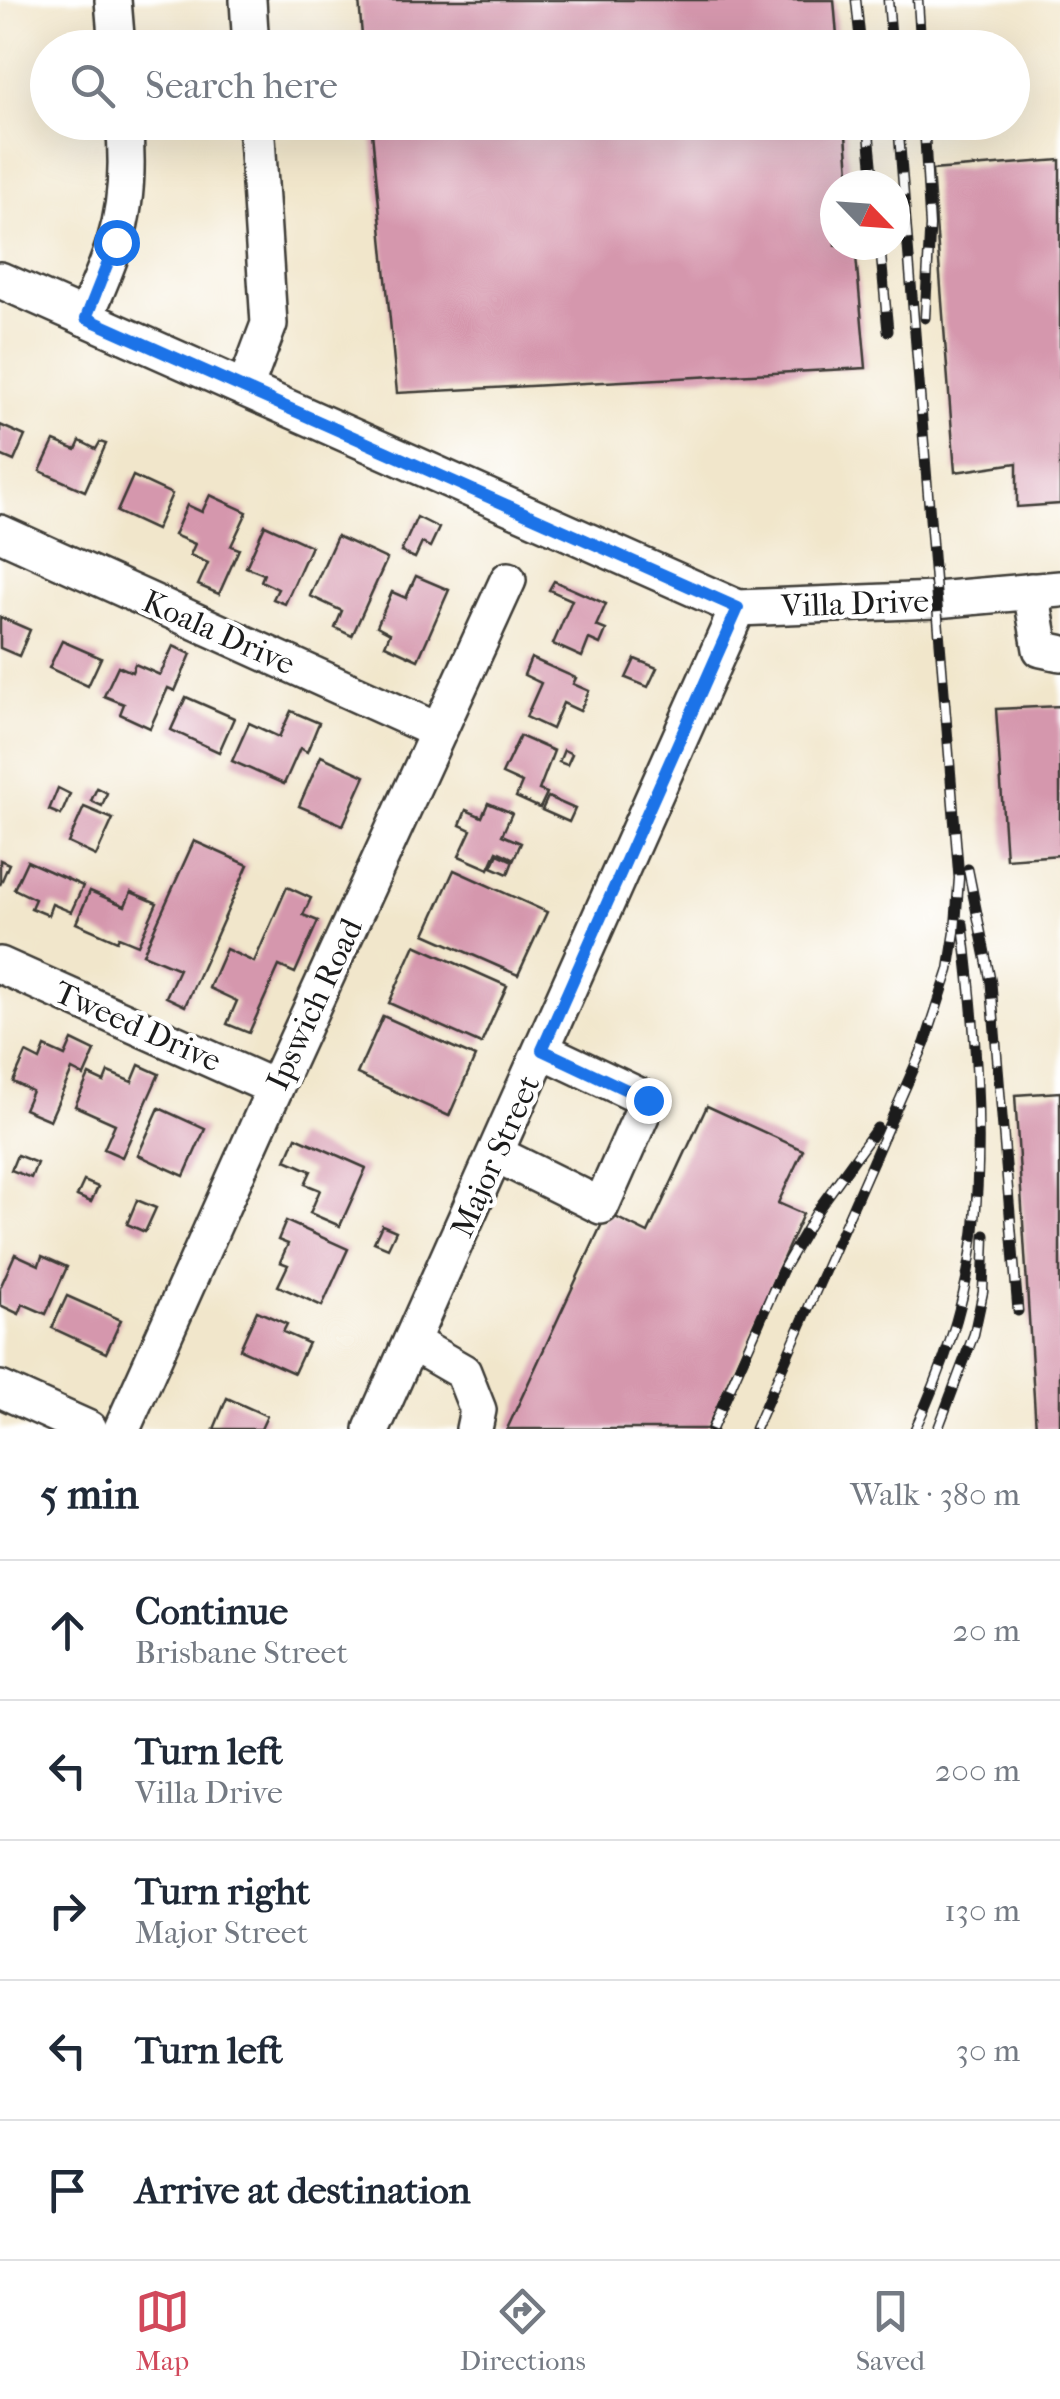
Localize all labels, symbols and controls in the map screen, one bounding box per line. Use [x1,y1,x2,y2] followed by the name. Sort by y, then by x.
[30,30,1030,140] search box
[65,58,120,113] icon: search
[145,63,338,108] text: Search here
[820,170,910,260] north arrow
[94,220,140,266] route start
[780,582,930,625] street label: Villa Drive
[137,583,301,682] street label: Koala Drive
[259,912,370,1096] street label: Ipswich Road
[49,973,227,1080] street label: Tweed Drive
[443,1069,548,1243] street label: Major Street
[626,1078,672,1124] route end
[40,1470,139,1519] text: 5 min
[850,1476,1020,1513] text: Walk · 380 m
[135,1589,288,1634] text: Continue
[40,1603,95,1658] icon: ahead
[952,1612,1020,1649] text: 20 m
[135,1634,348,1671] text: Brisbane Street
[135,1729,283,1774] text: Turn left
[40,1743,95,1798] icon: left
[935,1752,1020,1789] text: 200 m
[135,1774,283,1811] text: Villa Drive
[135,1869,310,1914] text: Turn right
[40,1883,95,1938] icon: right
[944,1892,1020,1929] text: 130 m
[135,1914,308,1951] text: Major Street
[40,2023,95,2078] icon: left
[135,2028,283,2073] text: Turn left
[956,2032,1020,2069] text: 30 m
[40,2163,95,2218] icon: arrive
[135,2168,471,2213] text: Arrive at destination
[135,2284,190,2377] tab: Map
[460,2284,586,2377] tab: Directions
[856,2284,925,2377] tab: Saved

